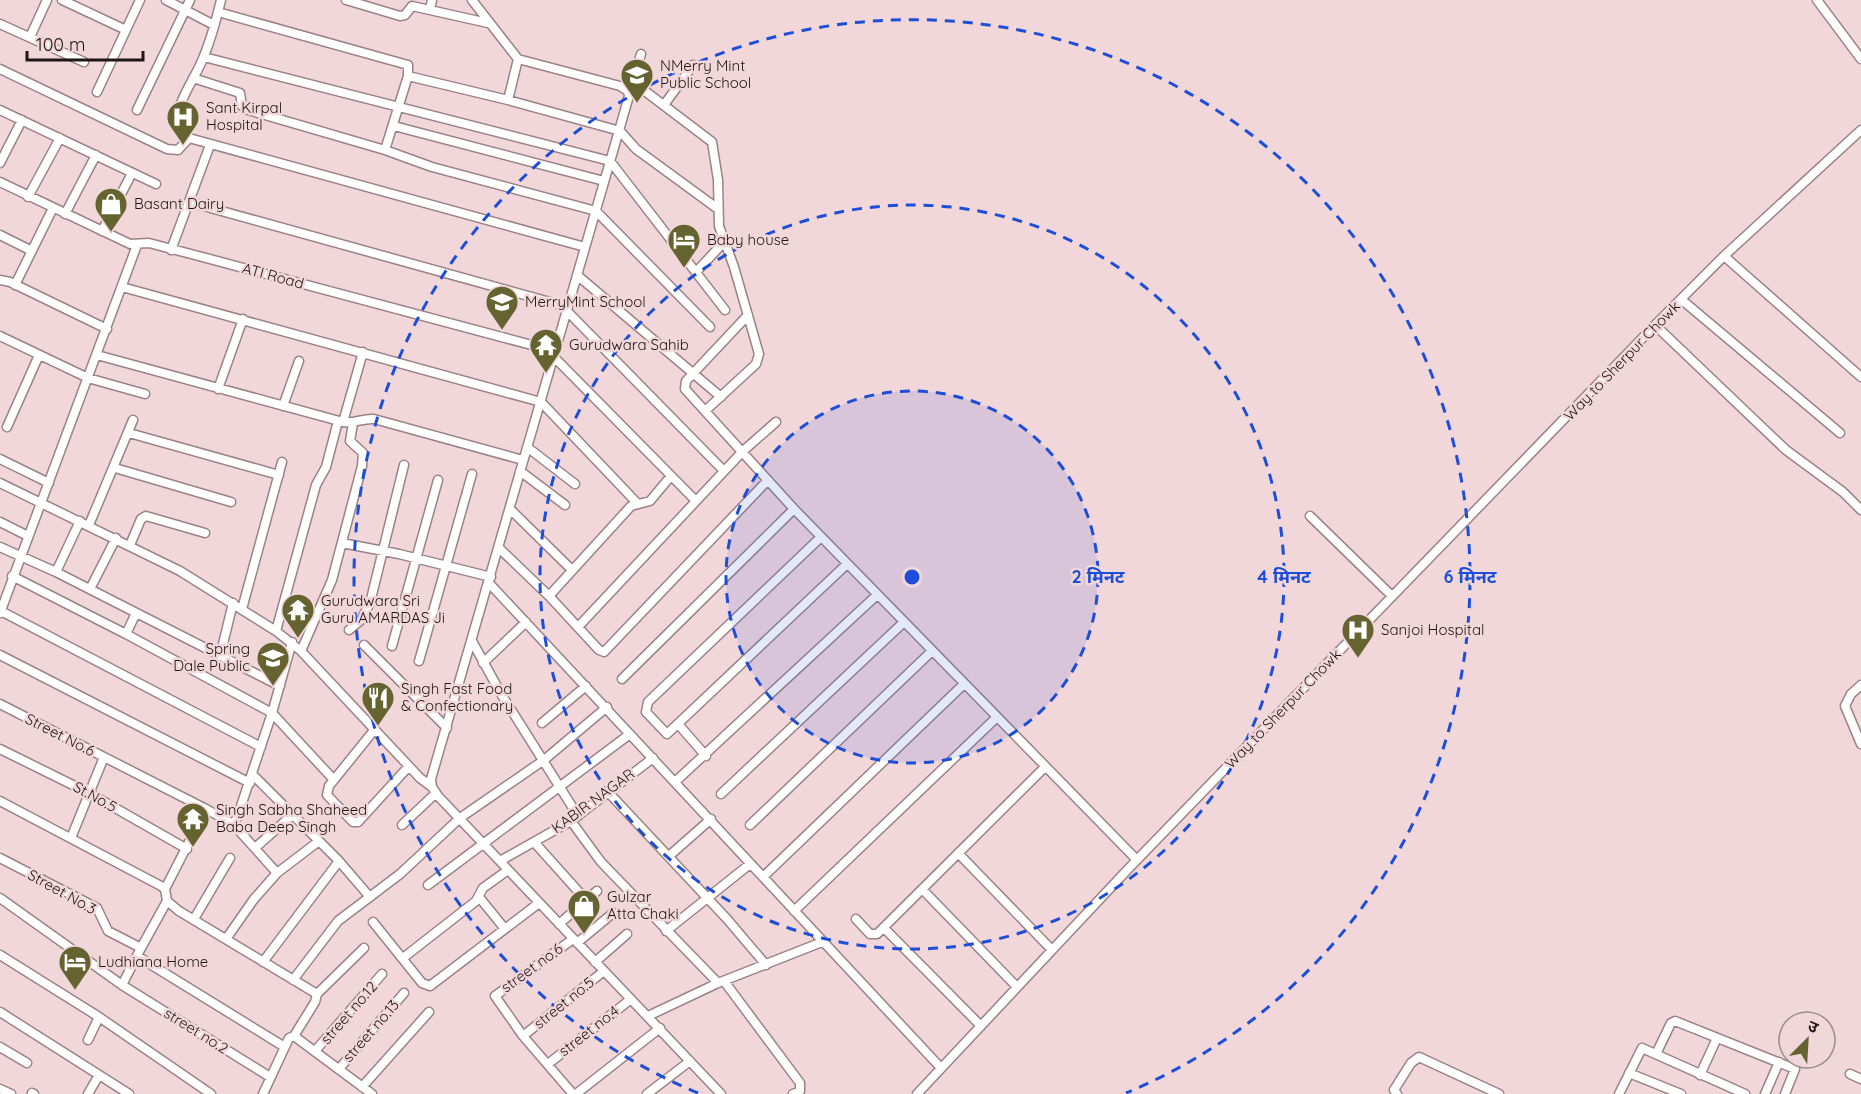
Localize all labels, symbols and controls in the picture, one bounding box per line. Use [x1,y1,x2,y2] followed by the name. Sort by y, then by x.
[27,24,142,62] scale bar
[36,33,85,56] text: 100 m
[660,56,751,92] place label: NMerry Mint Public School
[619,57,655,104] school or university icon: NMerry Mint Public School
[206,98,282,134] place label: Sant Kirpal Hospital
[165,99,201,146] hospital icon: Sant Kirpal Hospital
[93,186,129,233] shop icon: Basant Dairy
[134,194,224,213] place label: Basant Dairy
[666,222,702,269] hotel icon: Baby house
[707,230,789,249] place label: Baby house
[240,258,306,293] street label: ATI Road
[484,284,520,331] school or university icon: MerryMint School
[525,292,646,311] place label: MerryMint School
[1559,297,1684,425] street label: Way to Sherpur Chowk
[528,327,564,374] temple icon: Gurudwara Sahib
[569,335,689,354] place label: Gurudwara Sahib
[1071,565,1125,588] text: 2 मिनट
[1257,565,1311,588] text: 4 मिनट
[1444,565,1497,588] text: 6 मिनट
[902,567,922,587] centre of rings
[321,591,445,627] place label: Gurudwara Sri Guru AMARDAS Ji
[280,592,316,639] temple icon: Gurudwara Sri Guru AMARDAS Ji
[1340,612,1376,659] hospital icon: Sanjoi Hospital
[1381,620,1484,639] place label: Sanjoi Hospital
[173,639,250,675] place label: Spring Dale Public
[255,640,291,687] school or university icon: Spring Dale Public
[1220,645,1345,773] street label: Way to Sherpur Chowk
[401,679,513,715] place label: Singh Fast Food & Confectionary
[360,680,396,727] restaurant icon: Singh Fast Food & Confectionary
[22,709,98,760] street label: Street No.6
[547,764,638,837] street label: KABIR NAGAR
[70,777,120,816] street label: St.No.5
[216,800,367,836] place label: Singh Sabha Shaheed Baba Deep Singh
[175,801,211,848] temple icon: Singh Sabha Shaheed Baba Deep Singh
[25,865,100,918] street label: Street No.3
[607,887,679,923] place label: Gulzar Atta Chaki
[566,888,602,935] shop icon: Gulzar Atta Chaki
[497,939,567,997] street label: street no.6
[57,944,93,991] hotel icon: Ludhiana Home
[98,952,208,971] place label: Ludhiana Home
[530,972,598,1033] street label: street no.5
[316,977,381,1048] street label: street no.12
[338,995,403,1066] street label: street no.13
[555,1001,623,1060] street label: street no.4
[161,1003,232,1058] street label: street no.2
[1777,1010,1837,1070] north arrow
[1805,1015,1822,1038] text: उ

